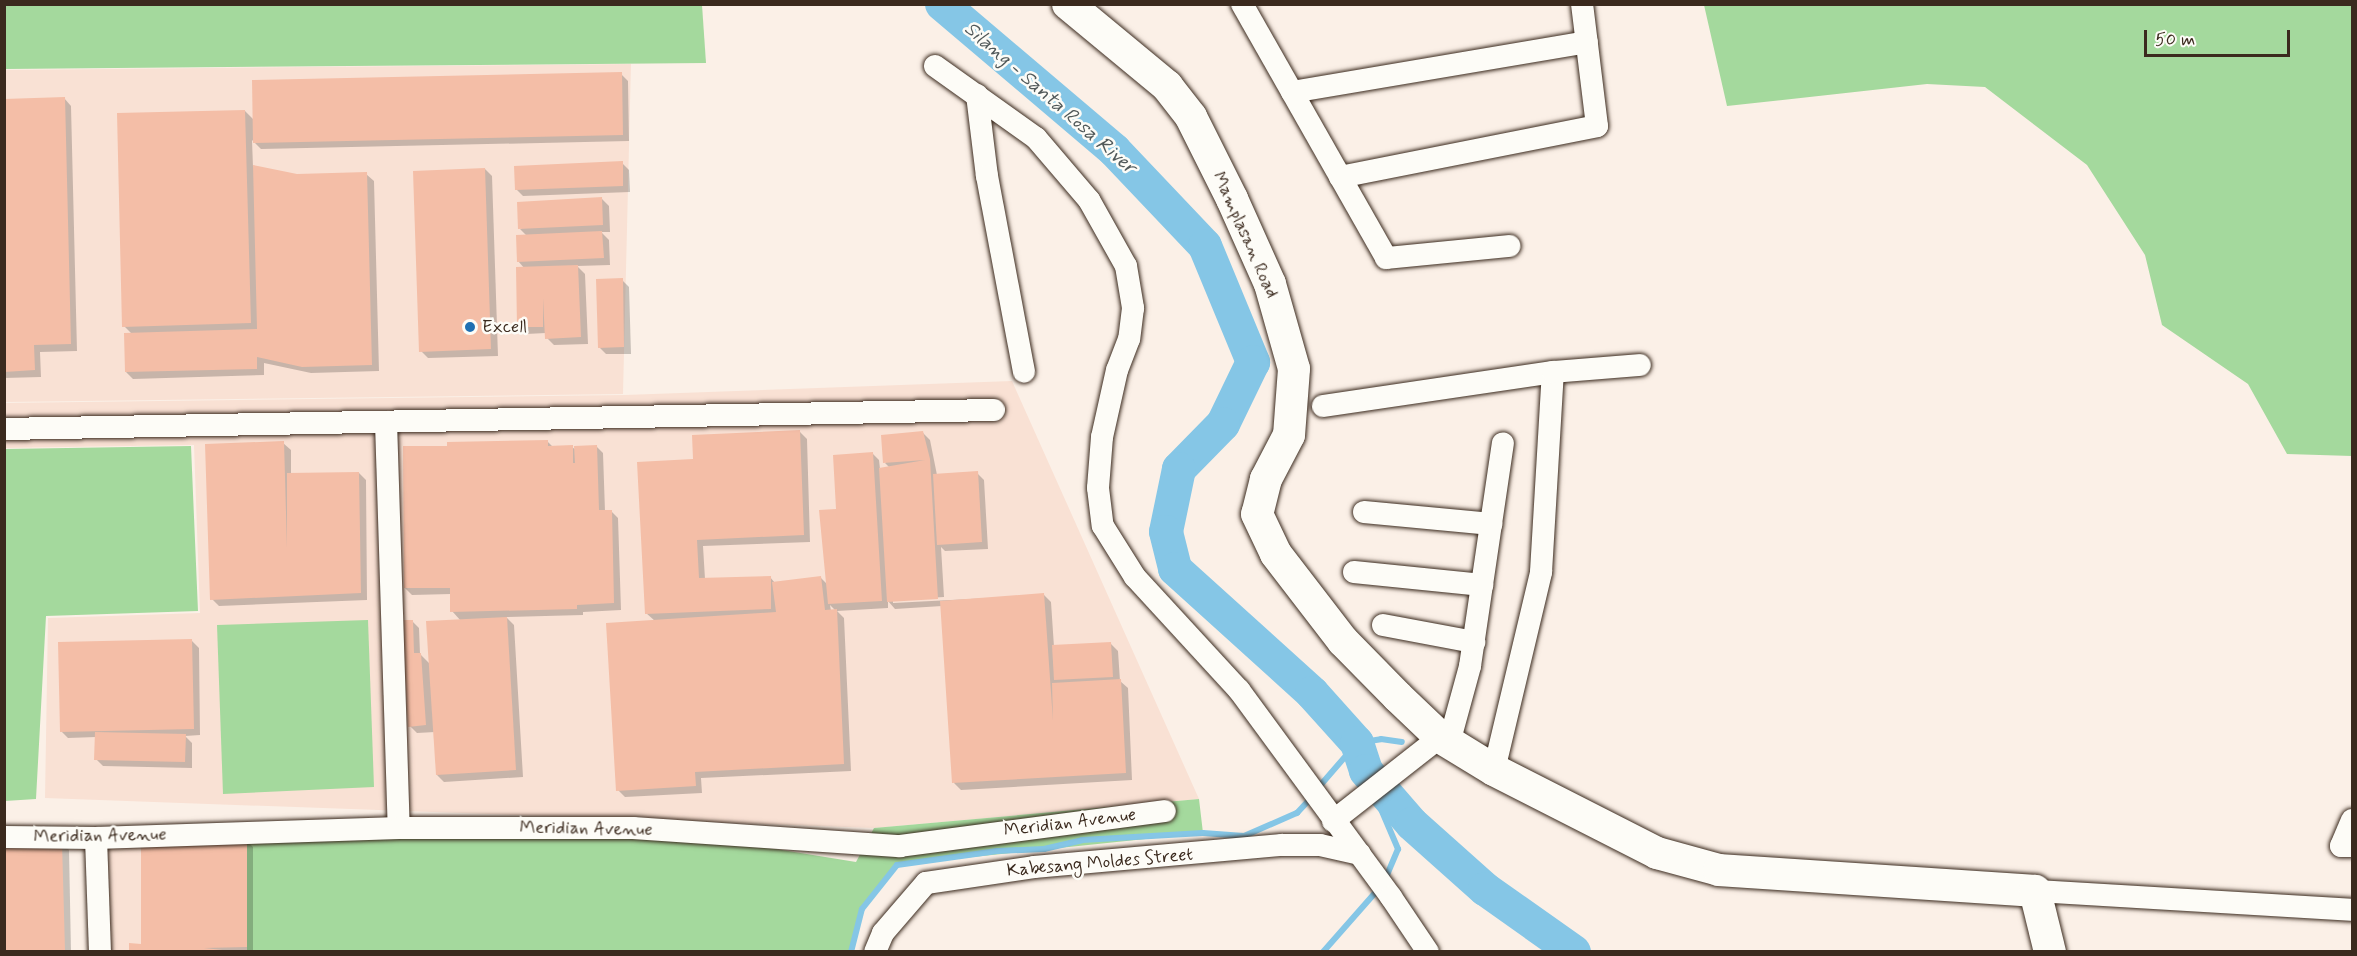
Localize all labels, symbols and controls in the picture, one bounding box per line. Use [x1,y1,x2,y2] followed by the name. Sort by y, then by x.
[959,17,1141,179] water label: Silang - Santa Rosa River
[2147,18,2292,56] scale bar
[2155,28,2195,52] text: 50 m
[1207,168,1283,302] street label: Mamplasan Road
[482,316,527,338] place label: Excell
[463,320,477,334] marker: Excell
[1004,804,1136,842] street label: Meridian Avenue
[521,817,651,841] street label: Meridian Avenue
[35,824,165,848] street label: Meridian Avenue
[1004,844,1196,882] street label: Kabesang Moldes Street

